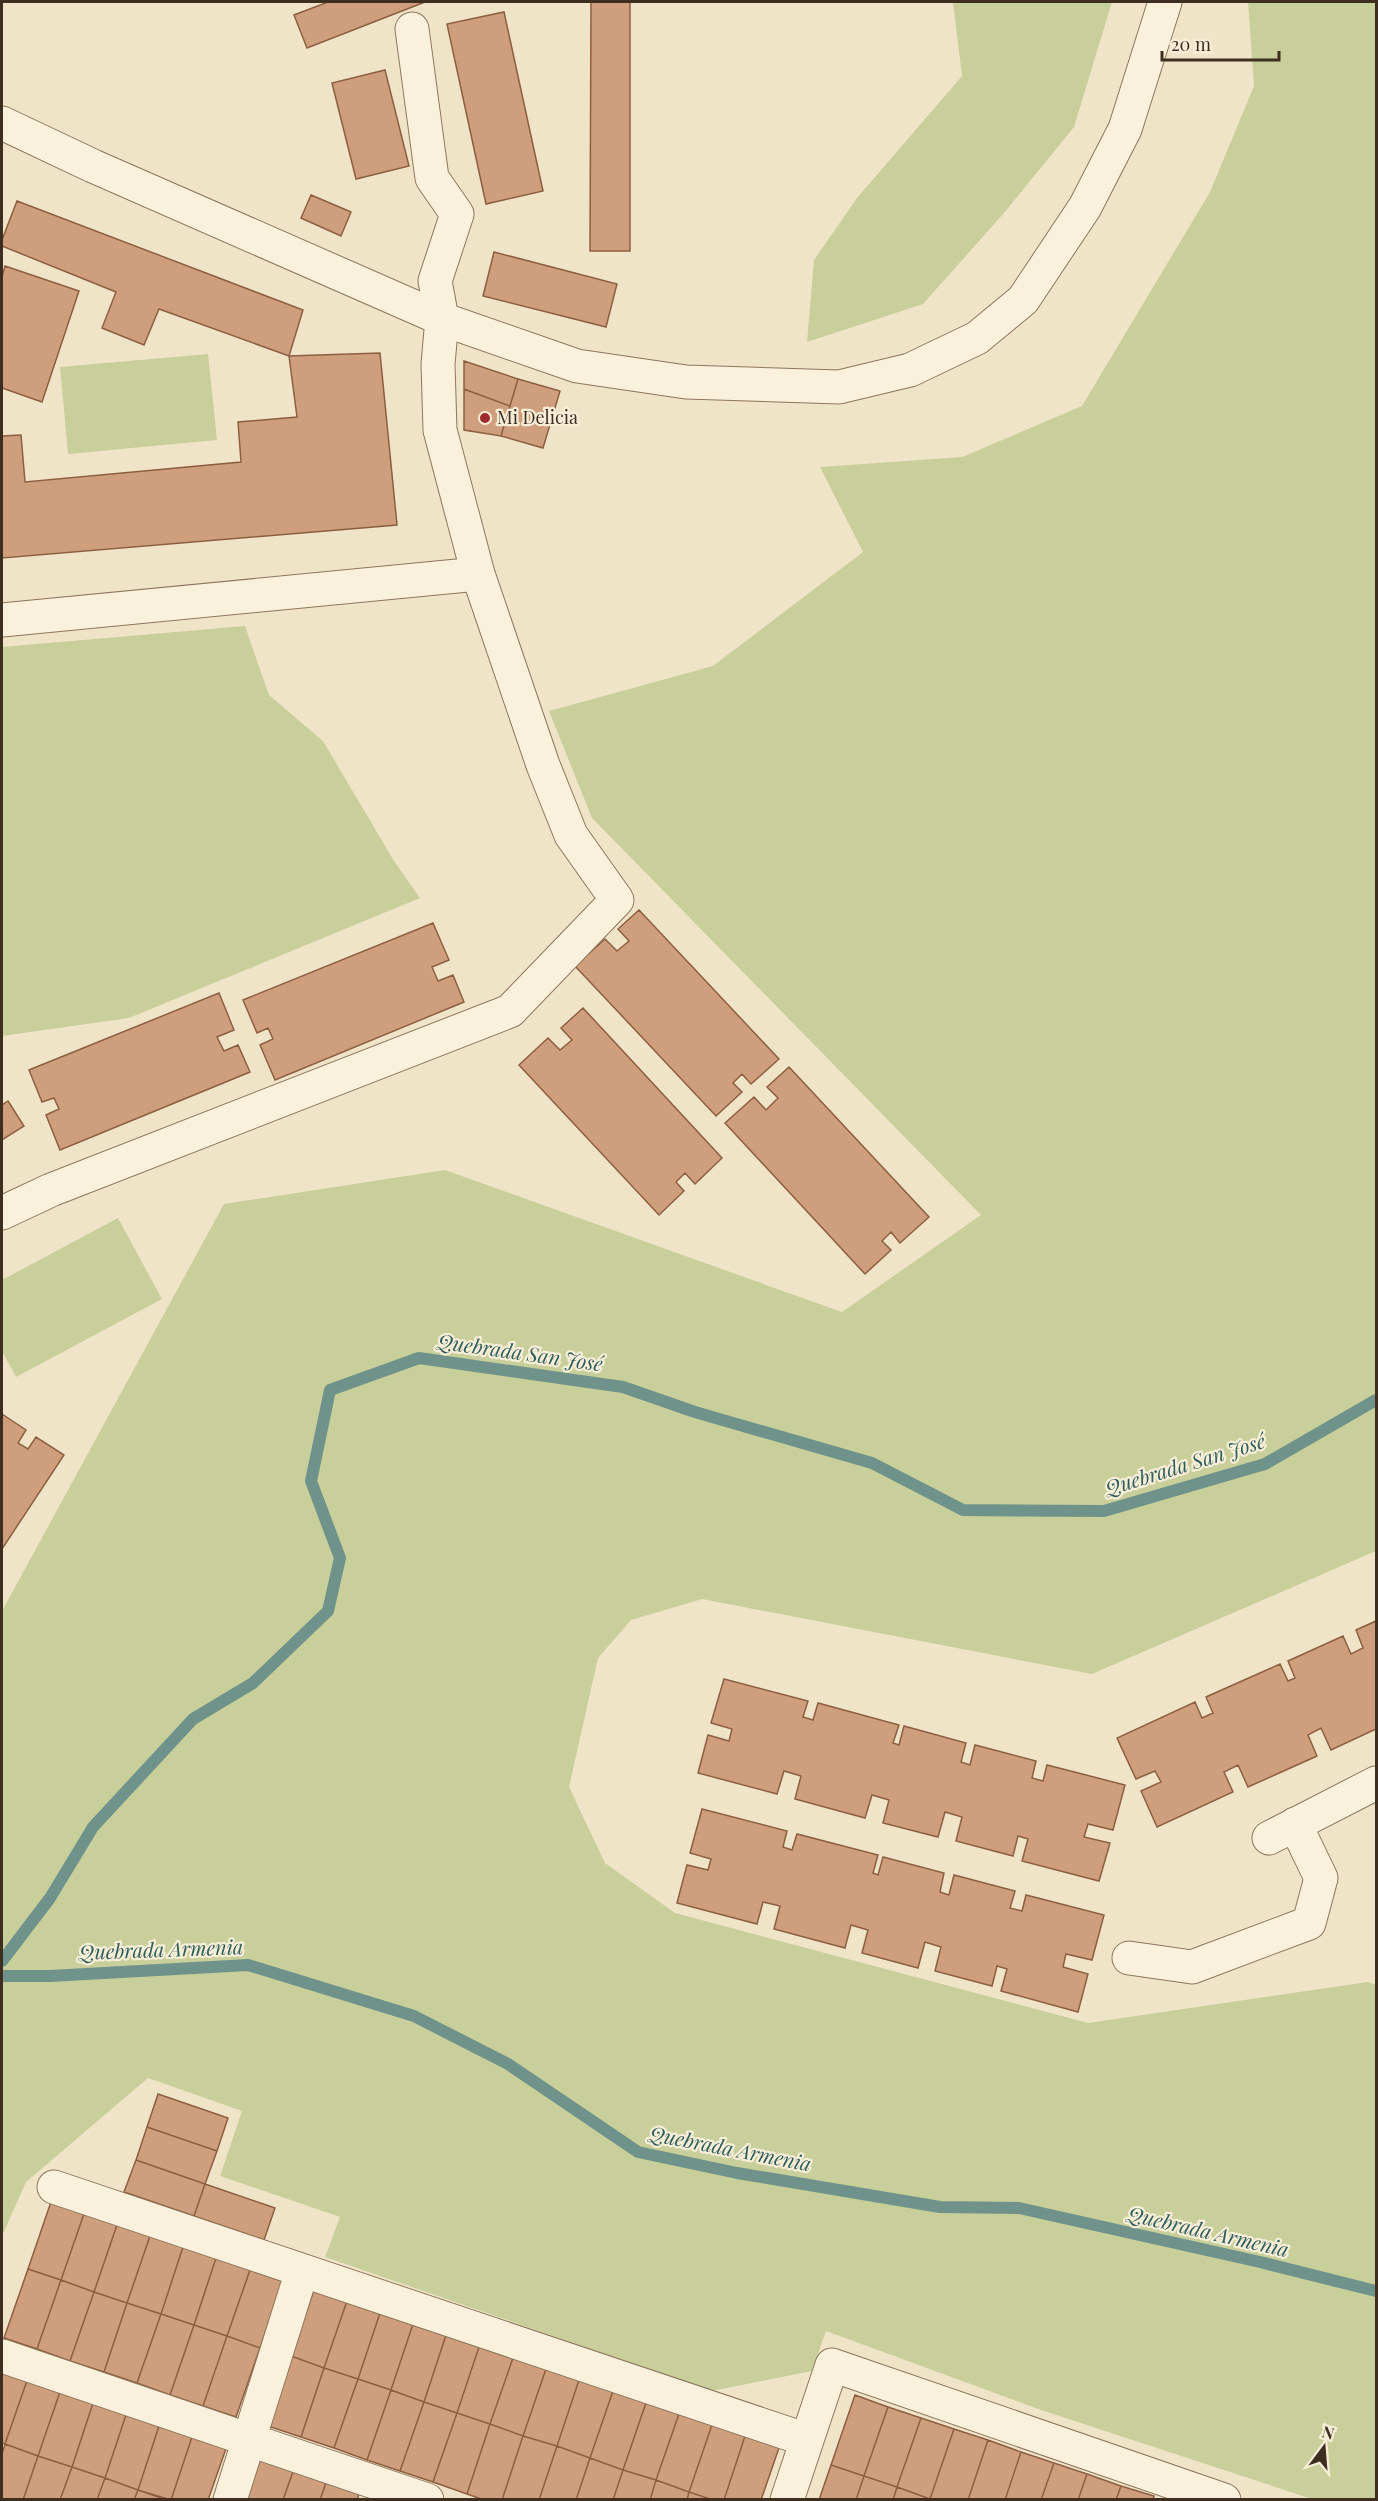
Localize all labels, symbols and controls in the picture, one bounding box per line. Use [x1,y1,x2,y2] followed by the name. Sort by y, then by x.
[1162,24,1279,62] scale bar
[1171,32,1211,56] text: 20 m
[497,405,578,429] place label: Mi Delicia
[478,411,492,425] marker: Mi Delicia
[435,1326,606,1377] water label: Quebrada San José
[1100,1426,1269,1501] water label: Quebrada San José
[77,1932,244,1965] water label: Quebrada Armenia
[646,2118,814,2176] water label: Quebrada Armenia
[1124,2199,1292,2262] water label: Quebrada Armenia
[1294,2417,1354,2477] north arrow
[1320,2420,1337,2444] text: N

